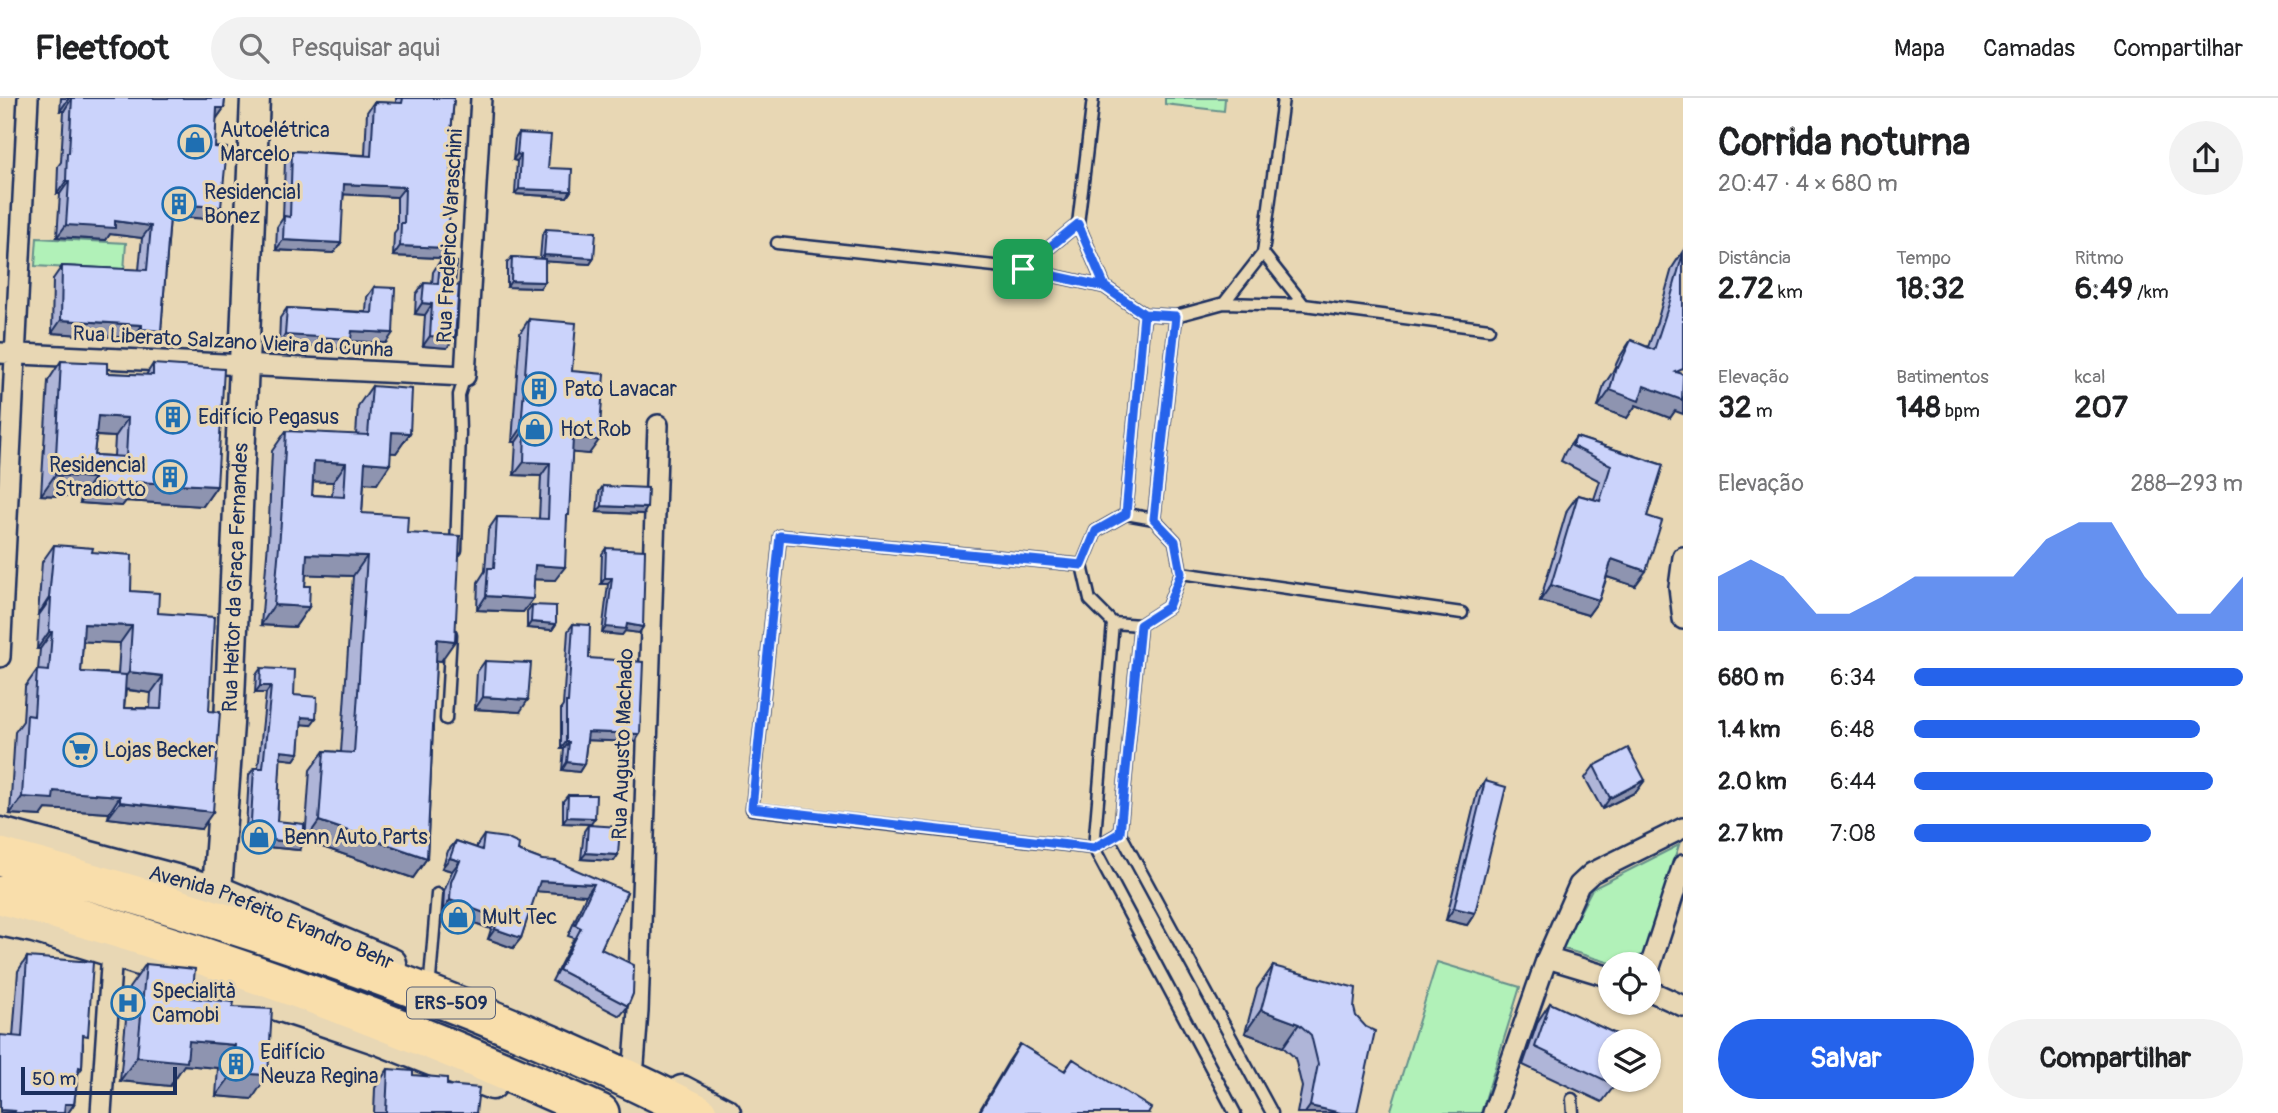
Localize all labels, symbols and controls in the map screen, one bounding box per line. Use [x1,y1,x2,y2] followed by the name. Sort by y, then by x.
[211,17,701,80] search box
[35,28,169,69] text: Fleetfoot
[235,29,273,67] icon: search
[291,32,440,64] text: Pesquisar aqui
[1894,34,1945,63] text: Mapa
[1983,34,2075,63] text: Camadas
[2113,34,2243,63] text: Compartilhar
[220,117,330,168] place label: Autoelétrica Marcelo
[1718,119,1970,167] text: Corrida noturna
[2169,121,2243,195] button: share
[176,123,214,161] shop icon: Autoelétrica Marcelo
[431,128,469,344] street label: Rua Frederico Varaschini
[1718,169,1898,198] text: 20:47 · 4 × 680 m
[204,179,301,230] place label: Residencial Bonez
[160,185,198,223] building icon: Residencial Bonez
[993,239,1053,299] pin
[1718,246,1791,270] text: Distância
[1896,246,1951,270] text: Tempo
[2075,246,2124,270] text: Ritmo
[1004,250,1042,288] icon: arrive
[1718,270,1774,307] text: 2.72
[1896,270,1965,307] text: 18:32
[2075,270,2133,307] text: 6:49
[1774,280,1803,304] text: km
[2133,280,2169,304] text: /km
[72,320,394,364] street label: Rua Liberato Salzano Vieira da Cunha
[1718,365,1789,389] text: Elevação
[1896,365,1989,389] text: Batimentos
[2075,365,2106,389] text: kcal
[520,370,558,408] building icon: Pato Lavacar
[564,376,677,403] place label: Pato Lavacar
[1718,389,1752,426] text: 32
[1896,389,1941,426] text: 148
[2075,389,2128,426] text: 207
[154,398,192,436] building icon: Edifício Pegasus
[1752,399,1773,423] text: m
[1941,399,1980,423] text: bpm
[198,404,339,431] place label: Edifício Pegasus
[516,410,554,448] shop icon: Hot Rob
[560,416,631,443] place label: Hot Rob
[216,442,254,713] street label: Rua Heitor da Graça Fernandes
[49,452,146,503] place label: Residencial Stradiotto
[151,458,189,496] building icon: Residencial Stradiotto
[1718,469,1804,498] text: Elevação
[2130,469,2243,498] text: 288–293 m
[606,648,640,840] street label: Rua Augusto Machado
[1718,663,1784,692] text: 680 m
[1830,663,1876,692] text: 6:34
[1718,715,1780,744] text: 1.4 km
[1830,715,1874,744] text: 6:48
[61,731,99,769] supermarket icon: Lojas Becker
[104,737,216,764] place label: Lojas Becker
[1718,767,1787,796] text: 2.0 km
[1830,767,1876,796] text: 6:44
[240,818,278,856] shop icon: Benn Auto Parts
[1718,819,1783,848] text: 2.7 km
[1830,819,1876,848] text: 7:08
[284,824,428,851] place label: Benn Auto Parts
[146,859,399,976] street label: Avenida Prefeito Evandro Behr
[439,898,477,936] shop icon: Mult Tec
[482,904,557,931] place label: Mult Tec
[1598,952,1661,1092] map controls
[1598,952,1661,1015] button: locate
[152,978,235,1029] place label: Specialità Camobi
[109,984,147,1022] hospital icon: Specialità Camobi
[407,988,495,1018] road number: ERS-509
[1718,1019,1974,1099] button: Salvar
[1988,1019,2243,1099] button: Compartilhar
[1598,1029,1661,1092] button: layers
[260,1039,379,1090] place label: Edifício Neuza Regina
[217,1045,255,1083] building icon: Edifício Neuza Regina
[21,1064,177,1096] scale bar
[32,1067,76,1091] text: 50 m

